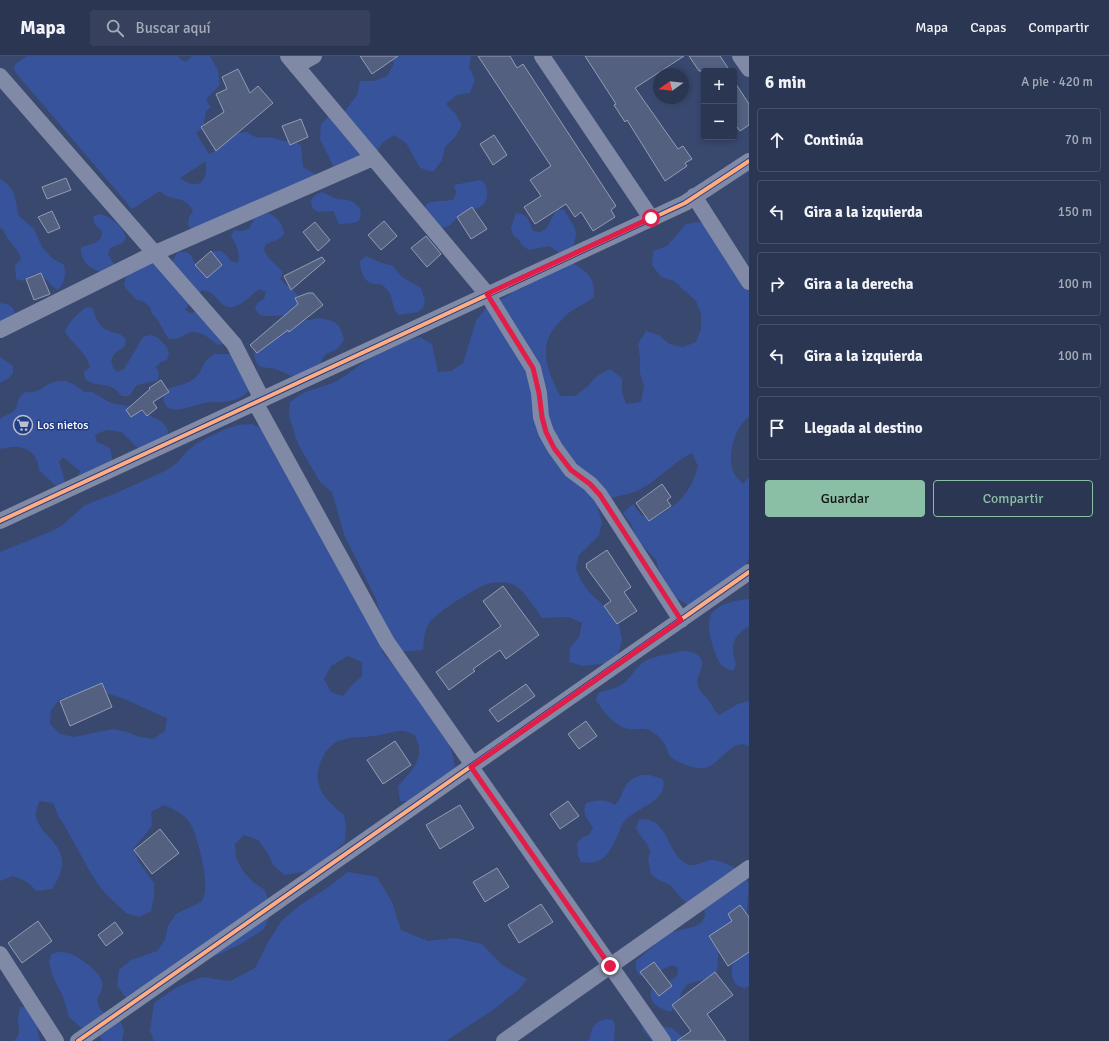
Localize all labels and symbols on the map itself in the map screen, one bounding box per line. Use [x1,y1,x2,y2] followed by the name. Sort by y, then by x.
[653,68,689,104] north arrow
[642,209,660,227] route start
[12,414,34,436] supermarket icon: Los nietos
[37,418,88,433] place label: Los nietos
[601,957,619,975] route end

